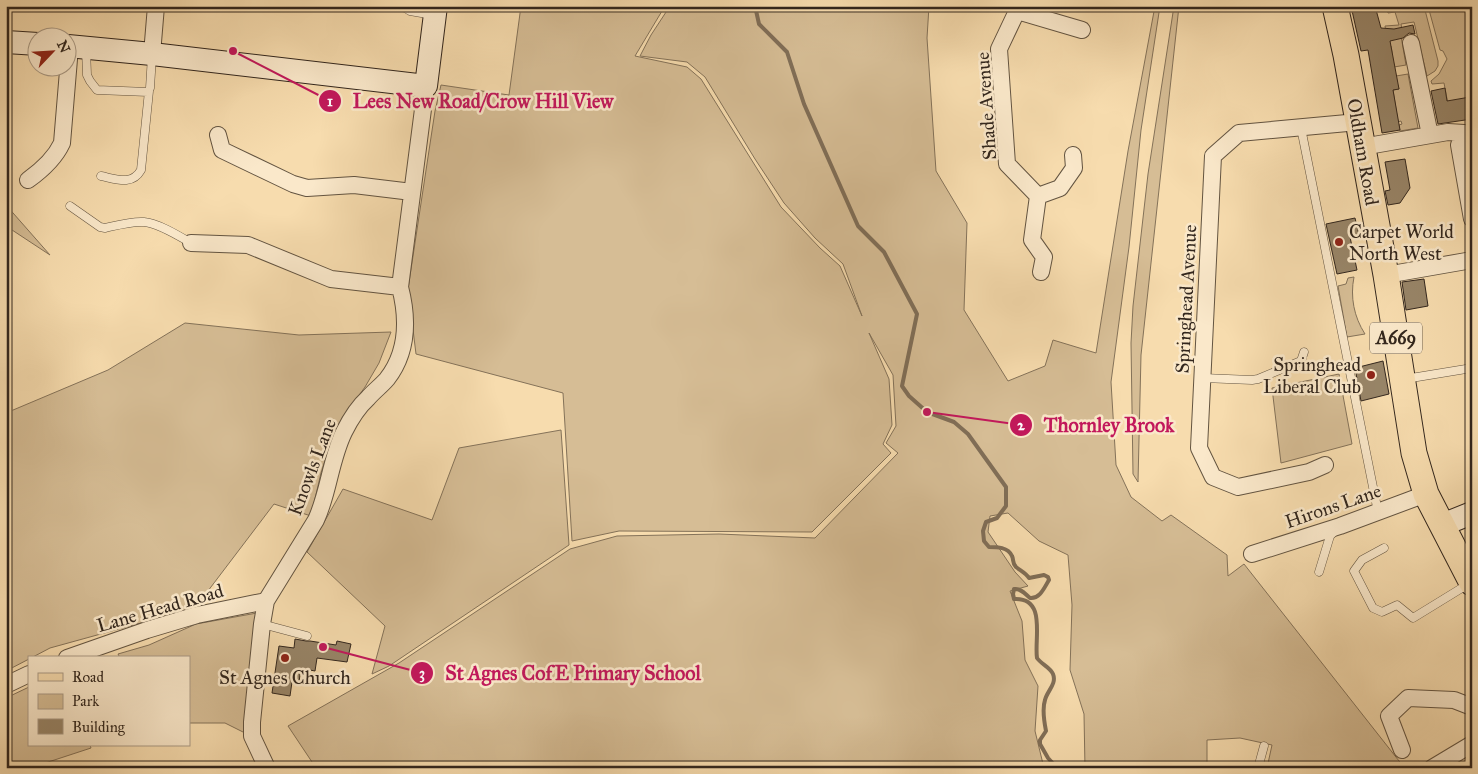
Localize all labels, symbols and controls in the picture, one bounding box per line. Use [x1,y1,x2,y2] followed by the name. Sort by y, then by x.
[28,28,78,78] north arrow
[53,38,74,56] text: N
[971,51,1001,161] street label: Shade Avenue
[318,83,623,118] callout: Lees New Road/Crow Hill View
[353,89,614,113] text: Lees New Road/Crow Hill View
[327,92,333,110] text: 1
[1342,97,1384,208] street label: Oldham Road
[1349,220,1454,265] place label: Carpet World North West
[1171,224,1202,374] street label: Springhead Avenue
[1333,236,1345,248] marker: Carpet World North West
[1370,322,1422,353] road number: A669
[1263,353,1361,398] place label: Springhead Liberal Club
[1365,369,1377,381] marker: Springhead Liberal Club
[1009,408,1184,443] callout: Thornley Brook
[1043,413,1175,438] text: Thornley Brook
[283,415,341,519] street label: Knowls Lane
[1017,416,1025,434] text: 2
[1282,479,1384,533] street label: Hirons Lane
[94,579,226,637] street label: Lane Head Road
[279,652,291,664] marker: St Agnes Church
[410,655,711,690] callout: St Agnes CofE Primary School
[28,656,190,746] legend
[445,661,701,686] text: St Agnes CofE Primary School
[419,664,425,683] text: 3
[219,666,351,690] place label: St Agnes Church
[72,668,104,686] text: Road
[72,692,99,710] text: Park
[72,718,126,736] text: Building

